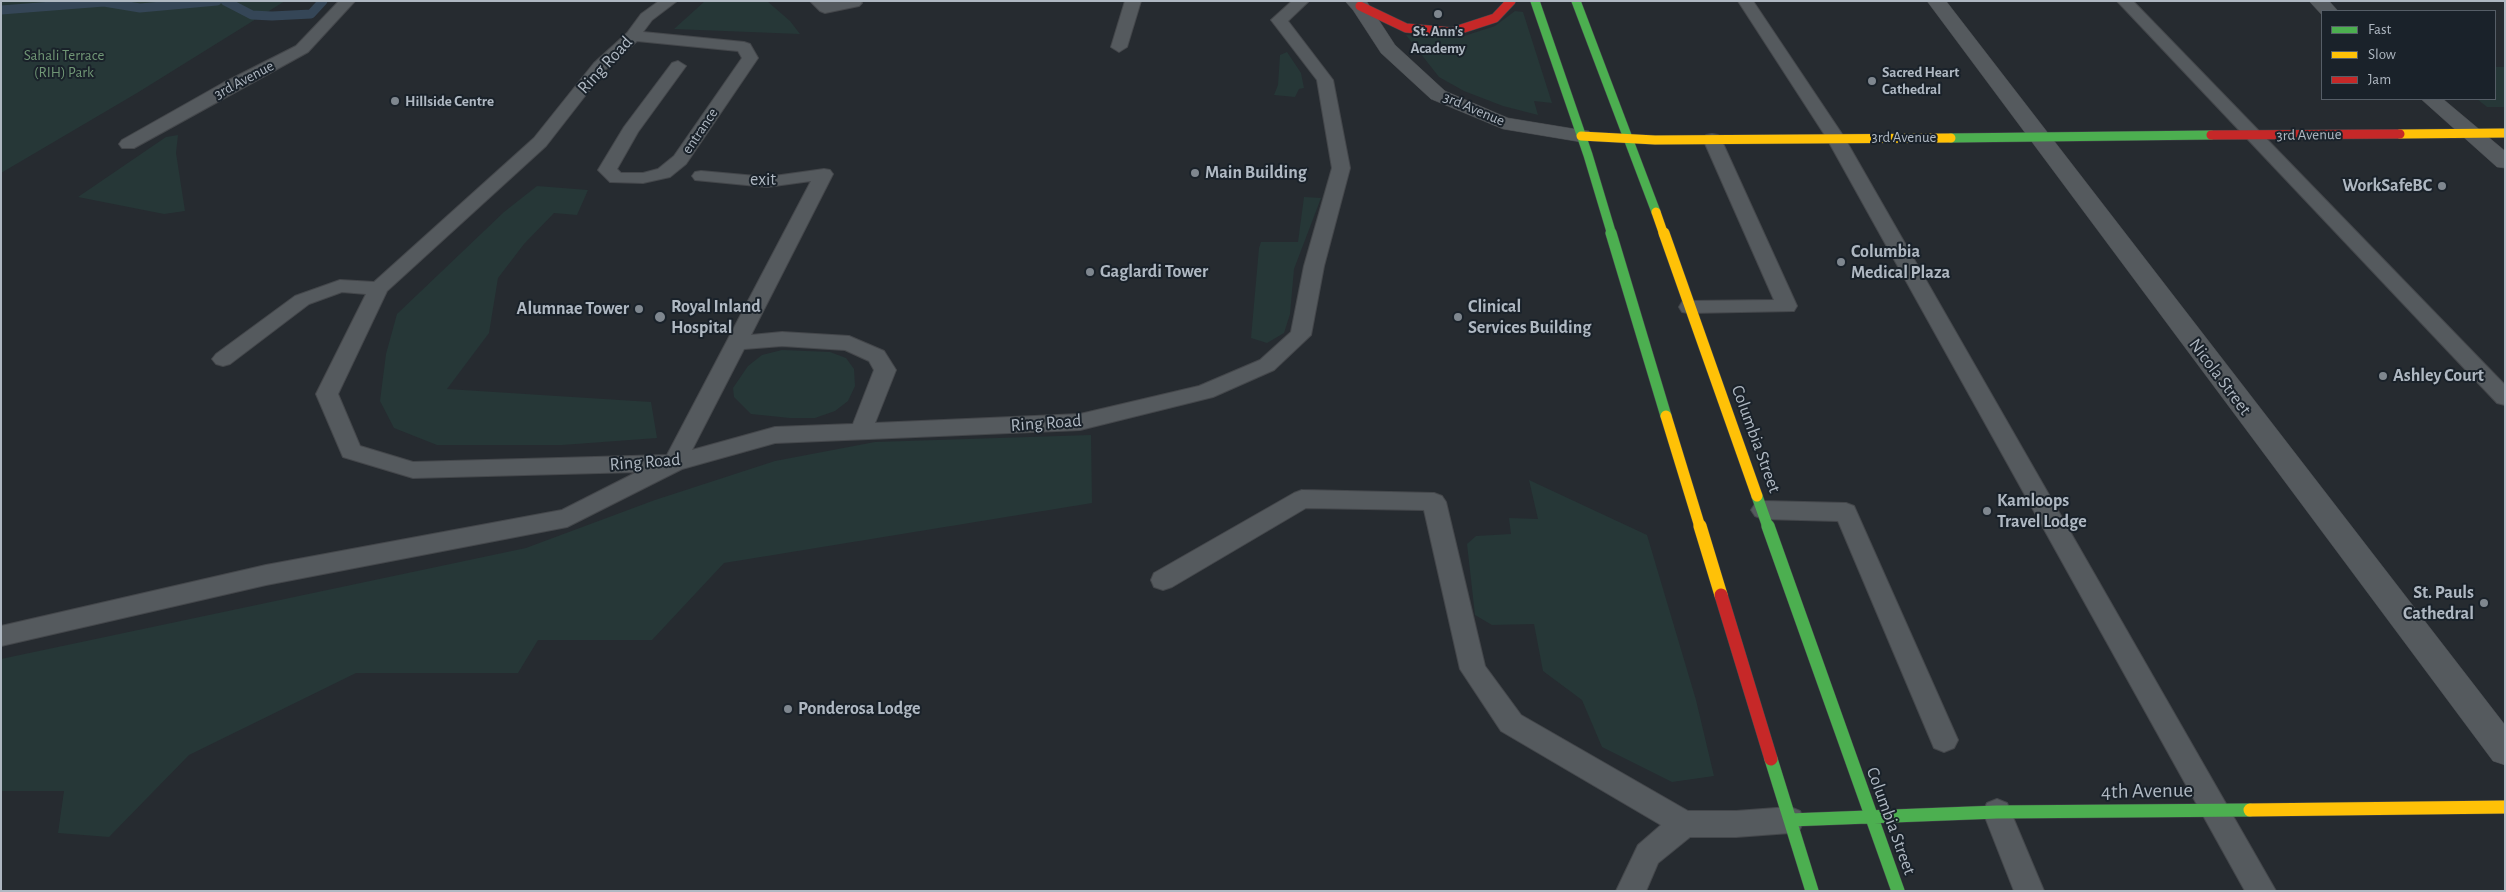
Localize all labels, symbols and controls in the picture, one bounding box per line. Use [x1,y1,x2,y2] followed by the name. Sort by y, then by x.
[1432,8,1444,20] marker: St. Ann's Academy
[2321,10,2496,100] legend
[1410,22,1466,57] place label: St. Ann's Academy
[2368,22,2391,37] text: Fast
[573,32,637,98] street label: Ring Road
[24,46,104,81] park label: Sahali Terrace (RIH) Park
[2368,47,2396,62] text: Slow
[211,57,277,103] street label: 3rd Avenue
[1882,63,1959,98] place label: Sacred Heart Cathedral
[2368,72,2391,87] text: Jam
[1866,75,1878,87] marker: Sacred Heart Cathedral
[1441,88,1507,130] street label: 3rd Avenue
[405,92,494,110] place label: Hillside Centre
[389,95,401,107] marker: Hillside Centre
[678,105,722,157] street label: entrance
[2276,125,2342,145] street label: 3rd Avenue
[1872,128,1936,146] street label: 3rd Avenue
[1205,162,1307,184] place label: Main Building
[1189,167,1201,179] marker: Main Building
[750,169,776,191] street label: exit
[2342,175,2432,197] place label: WorkSafeBC
[2436,180,2448,192] marker: WorkSafeBC
[1851,241,1950,284] place label: Columbia Medical Plaza
[1835,256,1847,268] marker: Columbia Medical Plaza
[1100,261,1208,283] place label: Gaglardi Tower
[1084,266,1096,278] marker: Gaglardi Tower
[671,296,761,338] place label: Royal Inland Hospital
[1468,296,1591,338] place label: Clinical Services Building
[517,298,629,320] place label: Alumnae Tower
[633,303,645,315] marker: Alumnae Tower
[653,310,667,324] marker: Royal Inland Hospital
[1452,311,1464,323] marker: Clinical Services Building
[2184,334,2256,420] street label: Nicola Street
[2393,365,2484,387] place label: Ashley Court
[2377,370,2389,382] marker: Ashley Court
[1727,382,1785,496] street label: Columbia Street
[1010,410,1082,436] street label: Ring Road
[609,449,681,475] street label: Ring Road
[1997,490,2087,532] place label: Kamloops Travel Lodge
[1981,505,1993,517] marker: Kamloops Travel Lodge
[2403,582,2474,624] place label: St. Pauls Cathedral
[2478,597,2490,609] marker: St. Pauls Cathedral
[798,698,921,720] place label: Ponderosa Lodge
[782,703,794,715] marker: Ponderosa Lodge
[1862,764,1920,878] street label: Columbia Street
[2101,778,2193,804] street label: 4th Avenue

